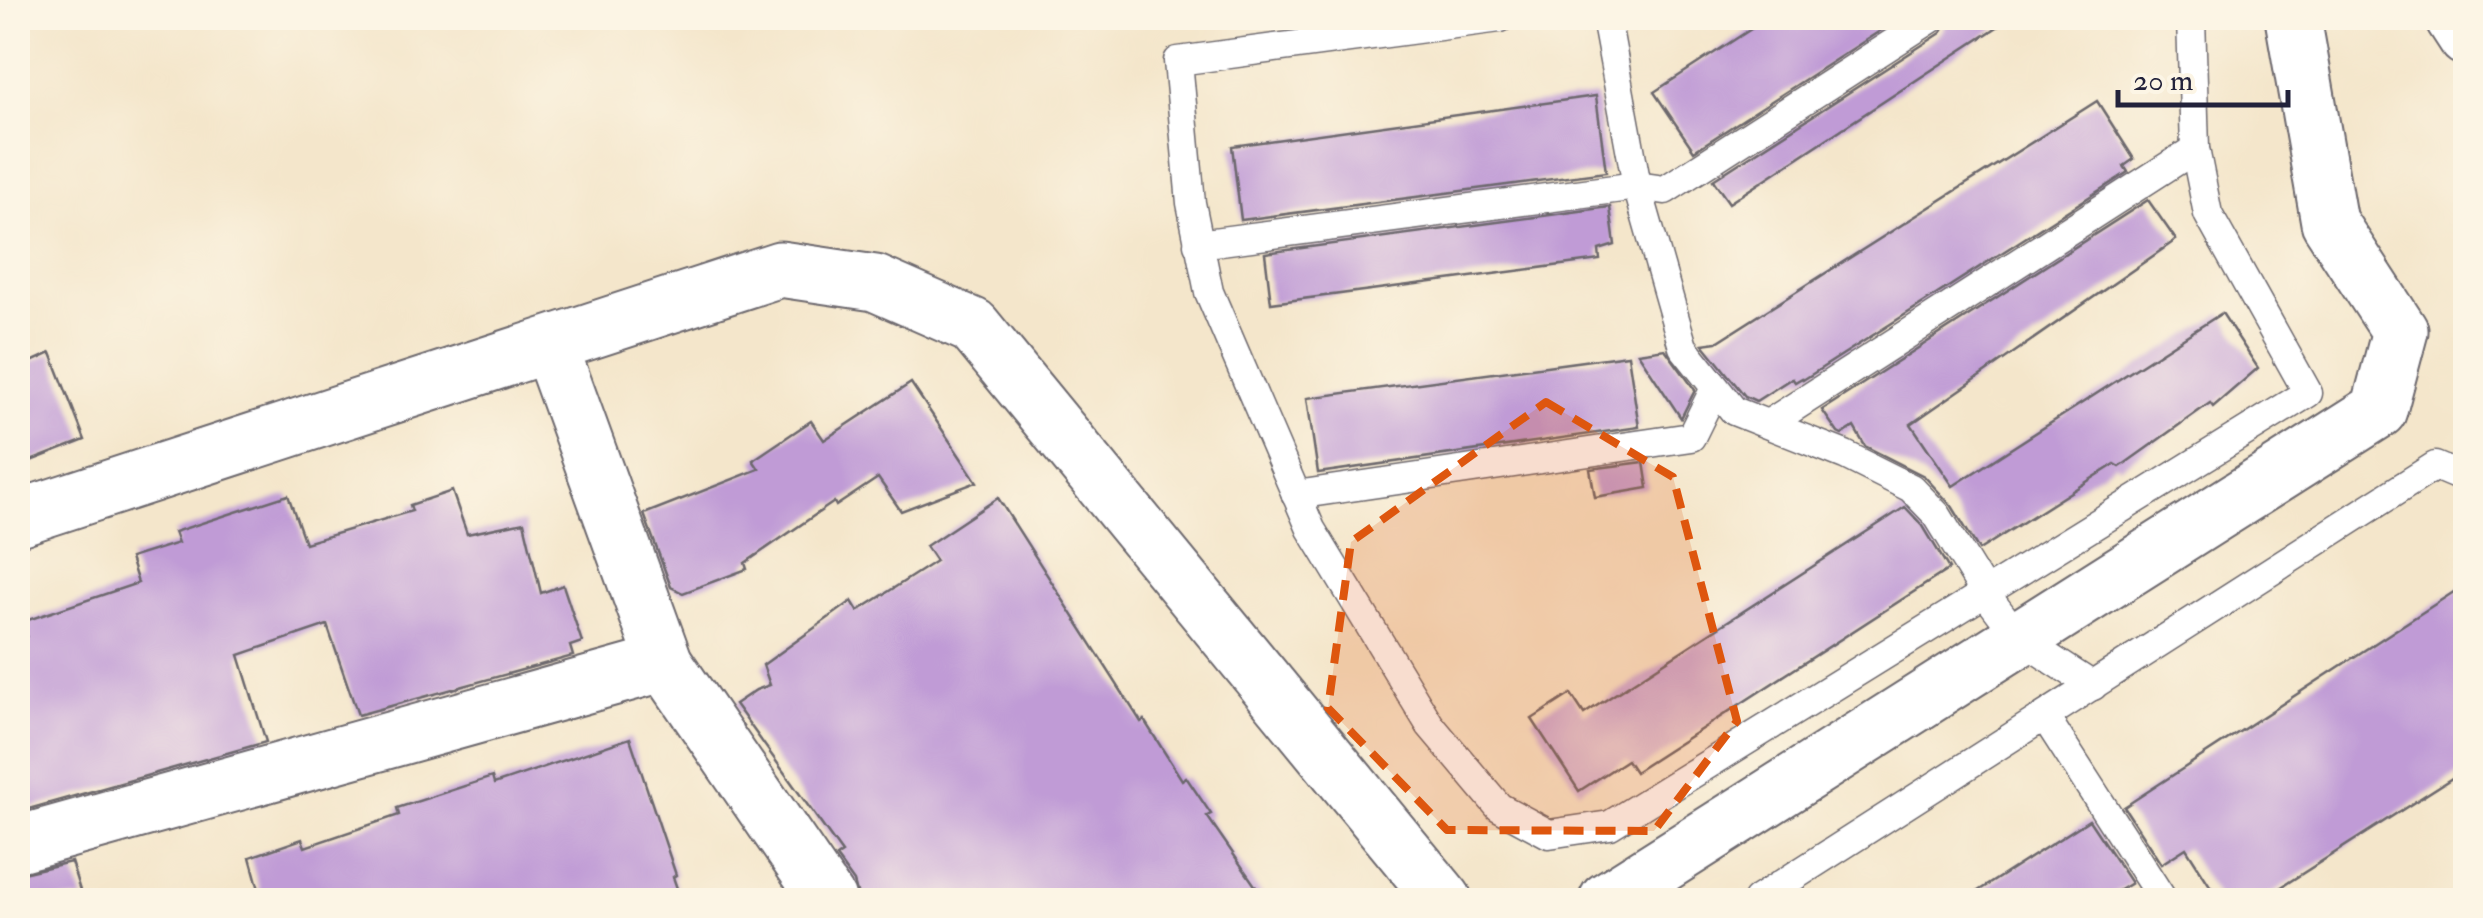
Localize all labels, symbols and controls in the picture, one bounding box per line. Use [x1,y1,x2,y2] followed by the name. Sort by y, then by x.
[2118,45,2288,107] scale bar
[2133,62,2193,99] text: 20 m

